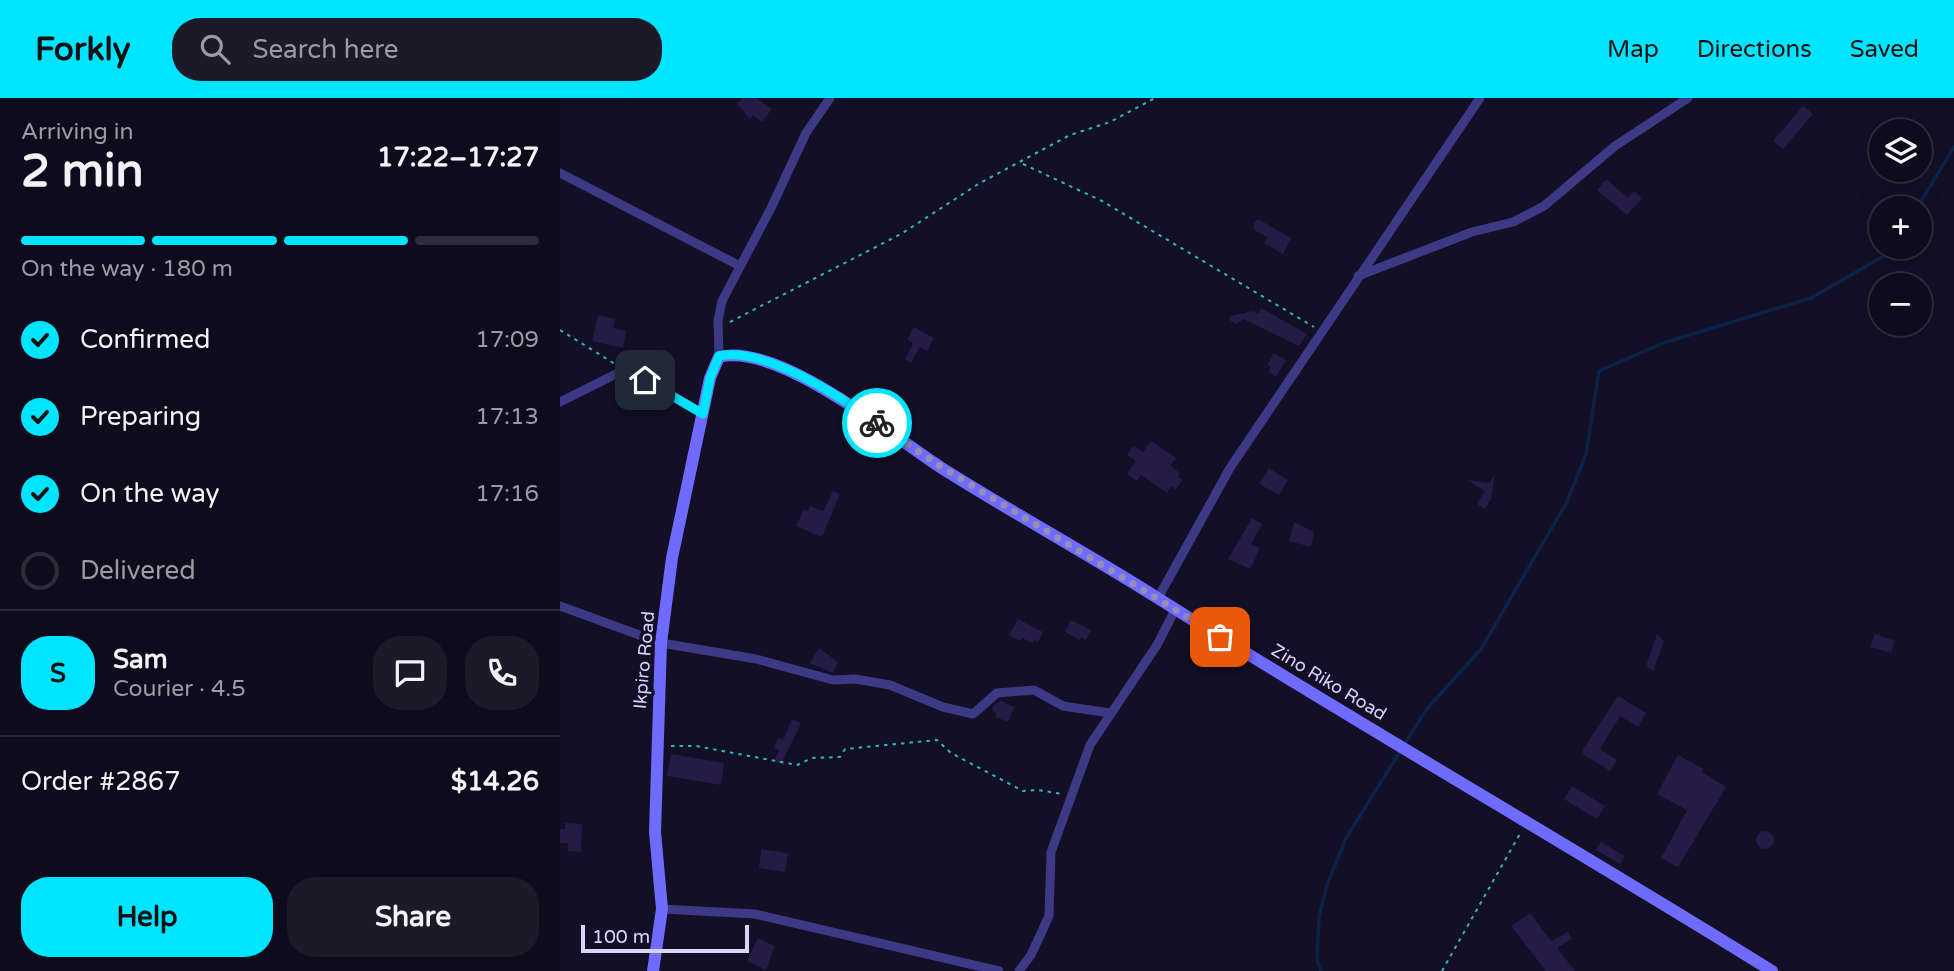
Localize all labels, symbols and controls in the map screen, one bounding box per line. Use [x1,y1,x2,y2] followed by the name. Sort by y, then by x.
[172,18,662,81] search box
[35,30,130,69] text: Forkly
[196,30,234,68] icon: search
[252,34,399,65] text: Search here
[1607,35,1659,64] text: Map
[1697,35,1812,64] text: Directions
[1850,35,1919,64] text: Saved
[21,118,134,146] text: Arriving in
[1869,119,1932,336] map controls
[1869,119,1932,182] button: layers
[377,142,539,173] text: 17:22–17:27
[21,144,144,199] text: 2 min
[1869,196,1932,259] button: +
[21,255,233,283] text: On the way · 180 m
[1869,273,1932,336] button: −
[21,321,59,359] icon: check
[80,324,210,355] text: Confirmed
[475,326,539,354] text: 17:09
[615,350,675,410] pin
[626,361,664,399] icon: home
[842,388,912,458] courier
[21,398,59,436] icon: check
[80,401,201,432] text: Preparing
[475,403,539,431] text: 17:13
[858,404,896,442] icon: bike
[21,475,59,513] icon: check
[80,478,220,509] text: On the way
[475,480,539,508] text: 17:16
[80,555,196,586] text: Delivered
[1190,607,1250,667] pin
[629,610,659,710] street label: Ikpiro Road
[1201,618,1239,656] icon: bag
[373,636,447,710] button: chat
[465,636,539,710] button: phone
[1267,639,1391,725] street label: Zino Riko Road
[113,644,168,675] text: Sam
[50,658,66,689] text: S
[113,675,246,703] text: Courier · 4.5
[21,766,181,797] text: Order #2867
[451,766,539,797] text: $14.26
[21,877,273,957] button: Help
[287,877,539,957] button: Share
[581,922,749,954] scale bar
[592,926,650,948] text: 100 m

